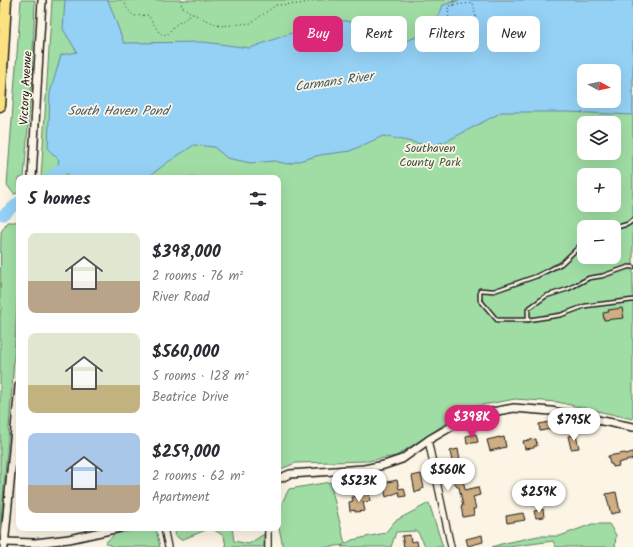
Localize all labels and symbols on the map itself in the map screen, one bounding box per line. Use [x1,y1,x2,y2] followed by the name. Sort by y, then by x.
[15,50,37,126] street label: Victory Avenue
[577,64,621,108] north arrow
[294,66,377,98] water label: Carmans River
[68,101,172,122] water label: South Haven Pond
[399,139,461,172] park label: Southaven County Park
[444,405,500,439] pin: $398K
[546,408,602,442] pin: $795K
[420,458,476,492] pin: $560K
[331,469,387,503] pin: $523K
[511,480,567,514] pin: $259K

